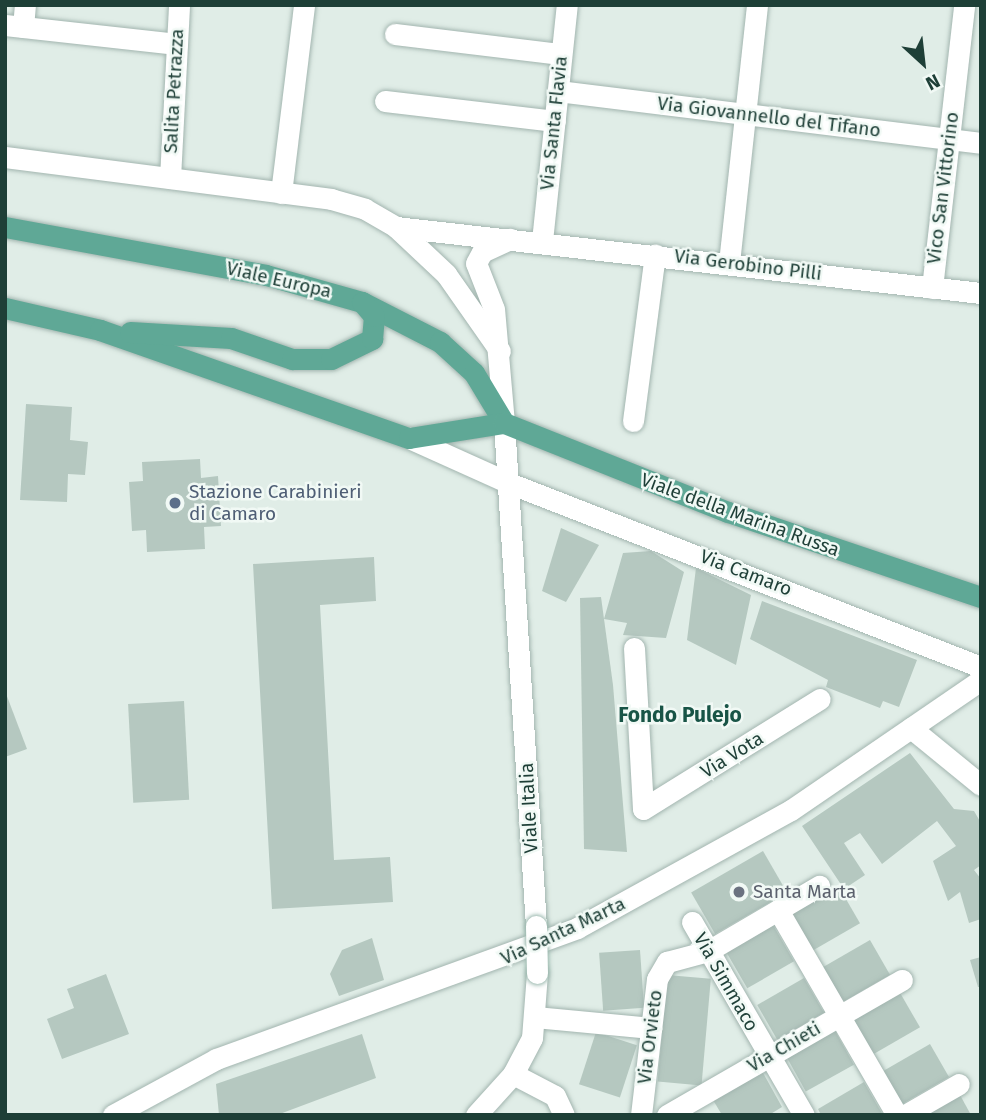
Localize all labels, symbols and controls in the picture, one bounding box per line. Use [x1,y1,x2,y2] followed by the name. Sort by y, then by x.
[159,28,189,154] street label: Salita Petrazza
[888,28,958,98] north arrow
[536,55,572,191] street label: Via Santa Flavia
[922,69,944,95] text: N
[656,92,882,142] street label: Via Giovannello del Tifano
[922,111,964,265] street label: Vico San Vittorino
[673,245,823,285] street label: Via Gerobino Pilli
[224,257,334,303] street label: Viale Europa
[638,468,842,562] street label: Viale della Marina Russa
[189,481,362,525] place label: Stazione Carabinieri di Camaro
[167,495,183,511] marker: Stazione Carabinieri di Camaro
[697,545,795,601] street label: Via Camaro
[618,702,742,728] district label: Fondo Pulejo
[696,727,768,783] street label: Via Vota
[515,762,543,854] street label: Viale Italia
[753,881,856,903] place label: Santa Marta
[731,884,747,900] marker: Santa Marta
[497,892,629,970] street label: Via Santa Marta
[689,929,763,1035] street label: Via Simmaco
[633,989,667,1085] street label: Via Orvieto
[743,1017,825,1077] street label: Via Chieti

